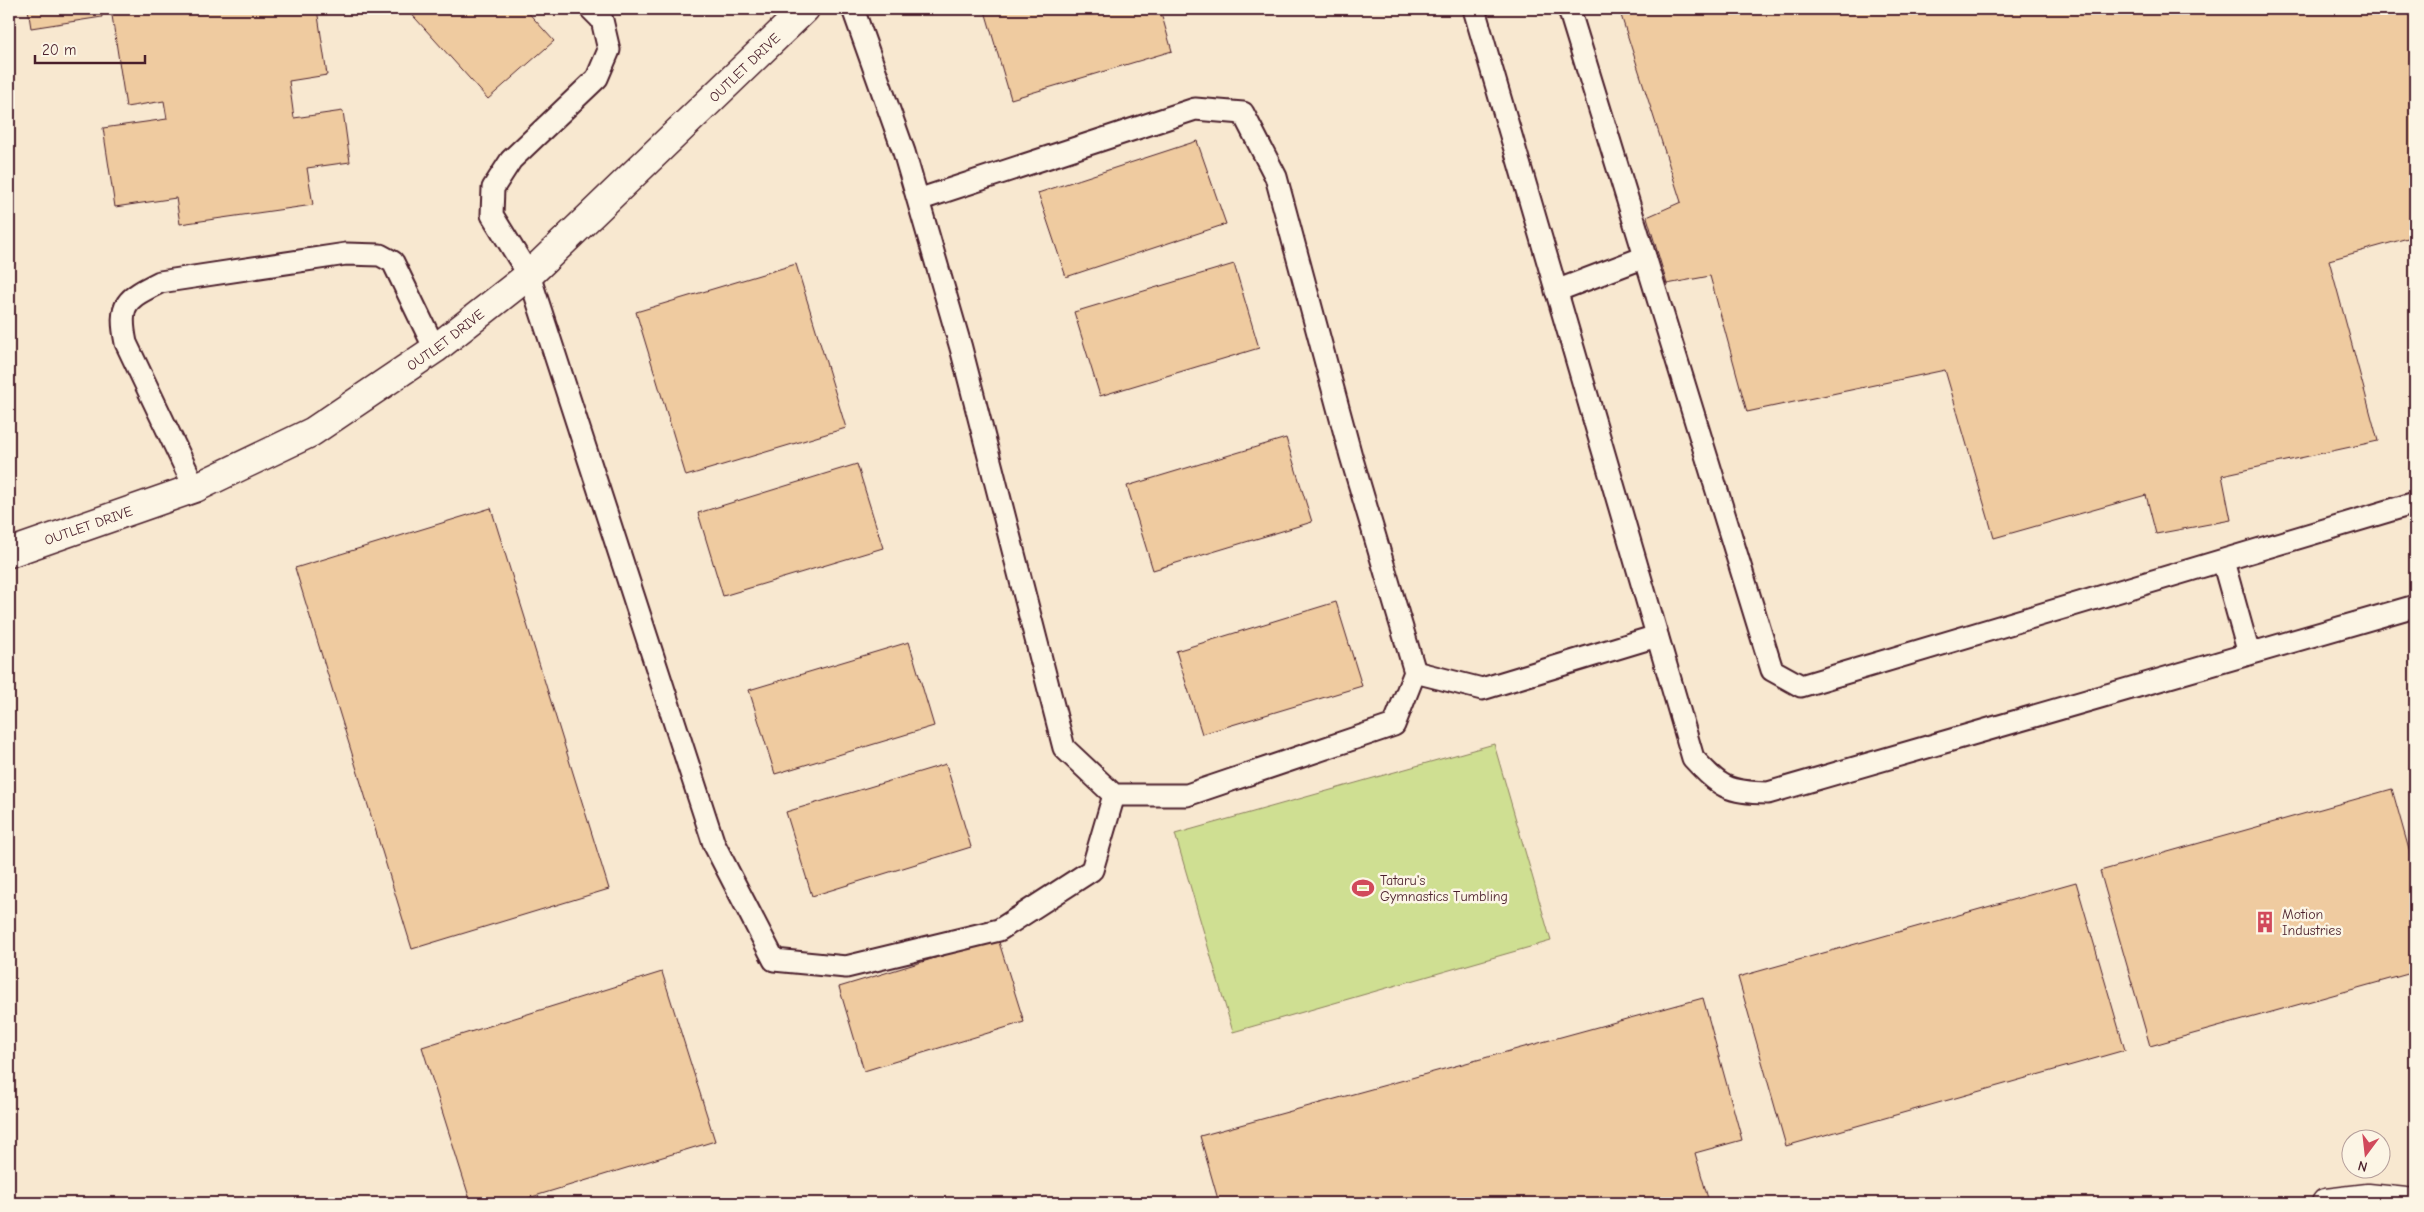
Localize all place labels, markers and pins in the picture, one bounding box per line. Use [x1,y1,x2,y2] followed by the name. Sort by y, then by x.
[1380,872,1508,905] place label: Tataru's Gymnastics Tumbling
[1350,875,1376,901] sports icon: Tataru's Gymnastics Tumbling
[2282,906,2341,939] place label: Motion Industries
[2252,909,2278,935] building icon: Motion Industries

